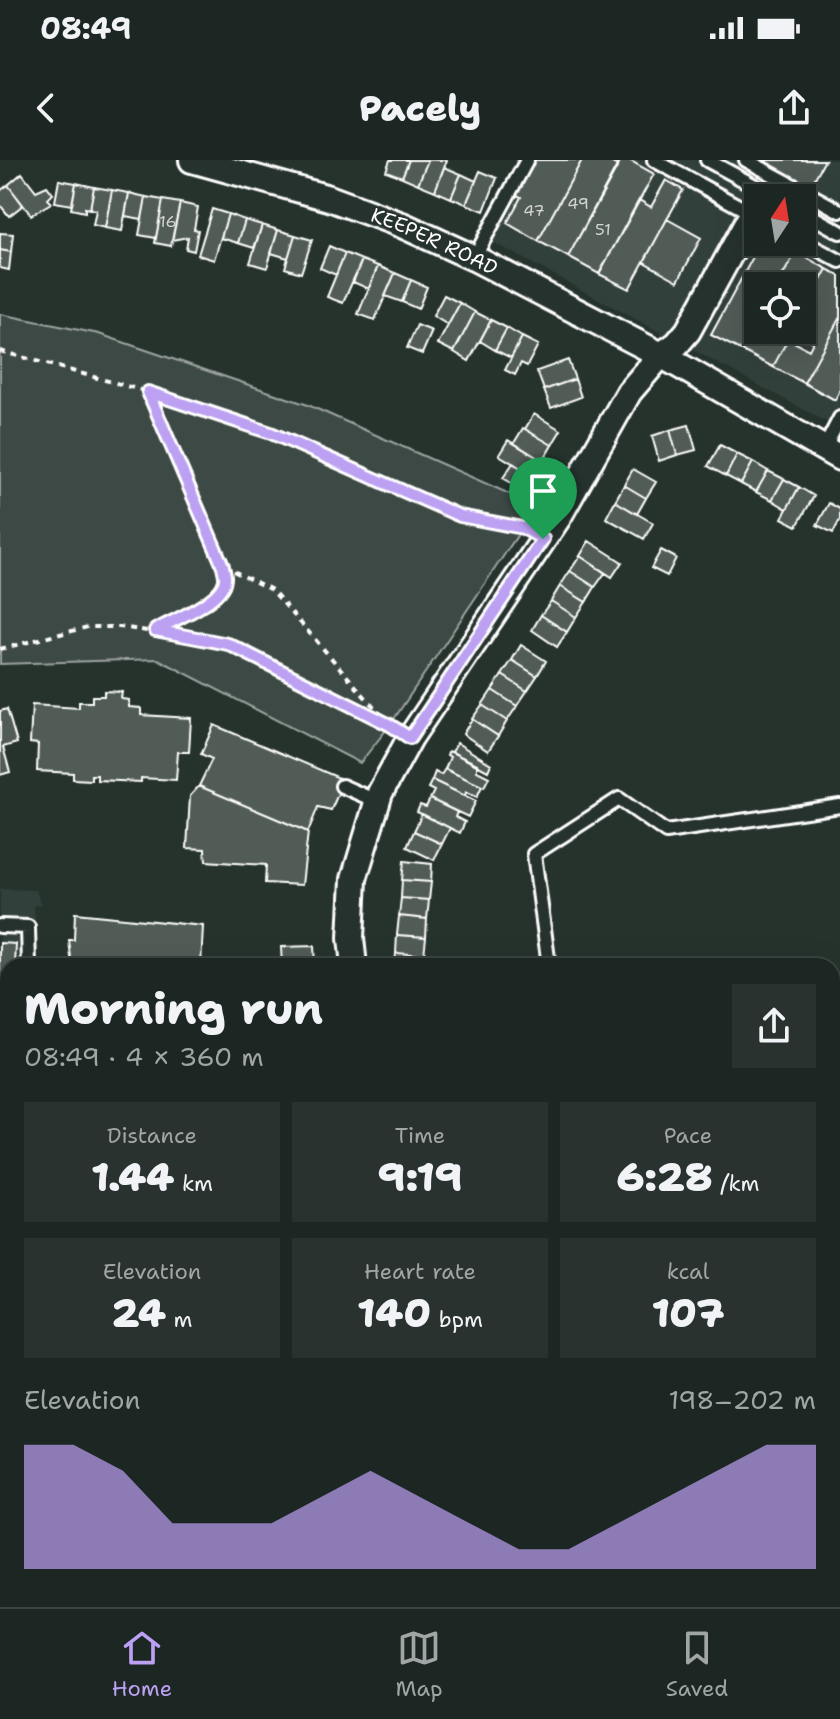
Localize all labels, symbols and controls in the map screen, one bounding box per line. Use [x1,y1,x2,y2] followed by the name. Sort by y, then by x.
[40,8,132,49] text: 08:49
[359,84,481,133] text: Pacely
[24,86,68,130] icon: back
[772,86,816,130] icon: share
[744,184,816,256] north arrow
[744,184,816,344] map controls
[567,193,589,214] house number: 49
[523,200,545,221] house number: 47
[367,202,502,281] street label: KEEPER ROAD
[159,211,177,232] house number: 16
[595,219,611,240] house number: 51
[744,272,816,344] button: locate
[509,457,577,539] pin
[521,469,565,513] icon: arrive
[24,979,323,1038] text: Morning run
[732,984,816,1068] button: share
[24,1039,264,1074] text: 08:49 · 4 × 360 m
[107,1121,197,1150] text: Distance
[395,1121,445,1150] text: Time
[664,1121,712,1150] text: Pace
[91,1150,174,1204] text: 1.44
[377,1150,463,1204] text: 9:19
[616,1150,713,1204] text: 6:28
[174,1169,213,1198] text: km
[713,1169,760,1198] text: /km
[103,1257,201,1286] text: Elevation
[364,1257,476,1286] text: Heart rate
[667,1257,709,1286] text: kcal
[111,1286,166,1340] text: 24
[357,1286,431,1340] text: 140
[652,1286,725,1340] text: 107
[166,1305,193,1334] text: m
[431,1305,483,1334] text: bpm
[24,1382,140,1417] text: Elevation
[669,1382,816,1417] text: 198–202 m
[112,1626,172,1703] tab: Home
[395,1626,443,1703] tab: Map
[666,1626,728,1703] tab: Saved

